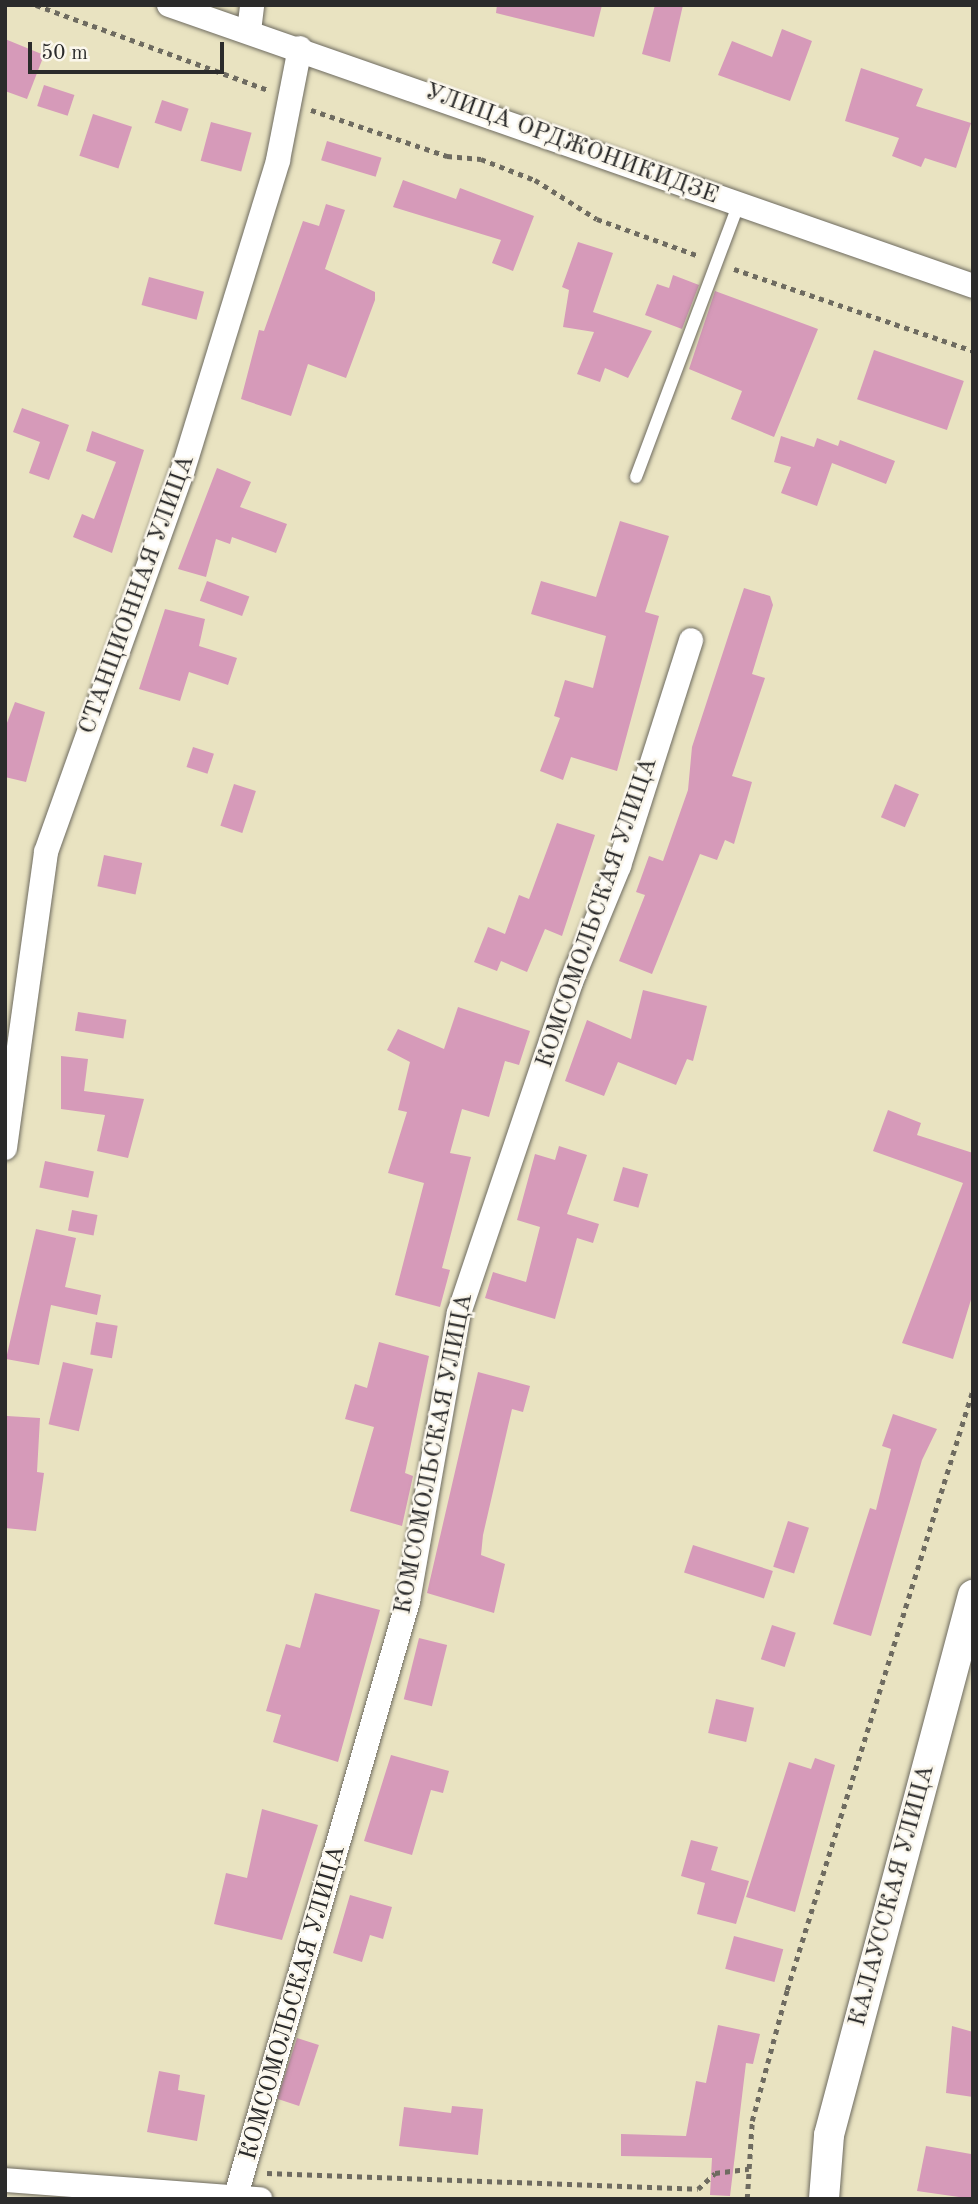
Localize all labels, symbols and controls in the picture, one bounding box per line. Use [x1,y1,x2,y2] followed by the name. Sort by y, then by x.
[32,28,228,72] scale bar
[41,43,88,64] text: 50 m
[420,78,722,212] street label: УЛИЦА ОРДЖОНИКИДЗЕ
[74,451,202,739] street label: СТАНЦИОННАЯ УЛИЦА
[531,754,665,1072] street label: КОМСОМОЛЬСКАЯ УЛИЦА
[390,1291,480,1617] street label: КОМСОМОЛЬСКАЯ УЛИЦА
[844,1762,942,2030] street label: КАЛАУССКАЯ УЛИЦА
[235,1842,353,2164] street label: КОМСОМОЛЬСКАЯ УЛИЦА

